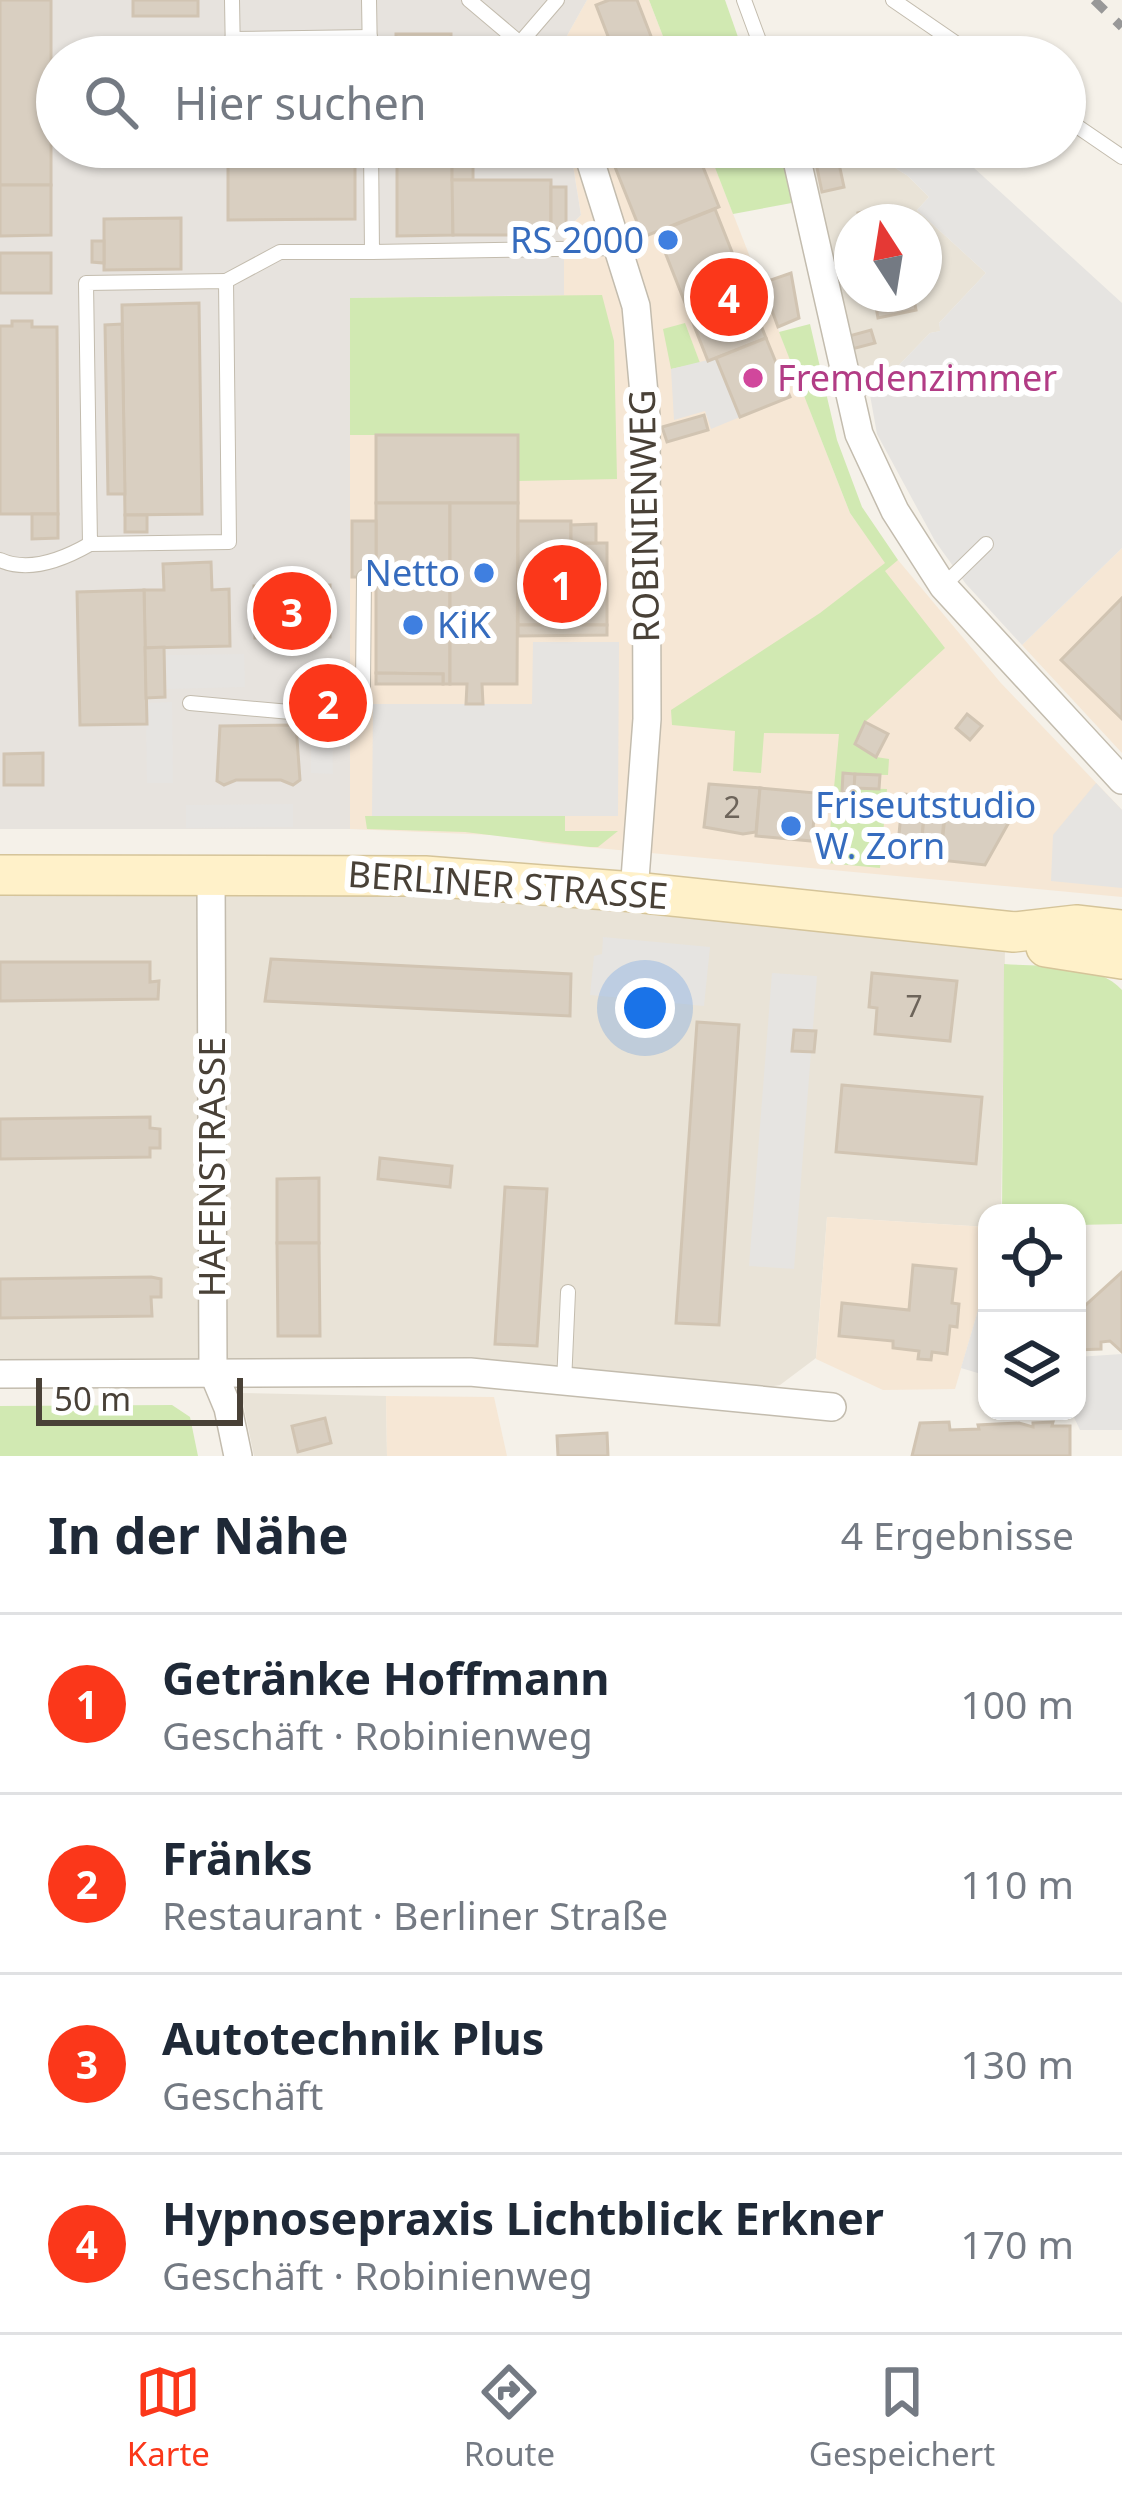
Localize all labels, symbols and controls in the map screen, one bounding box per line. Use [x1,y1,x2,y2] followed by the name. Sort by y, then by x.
[36,36,1086,168] search box
[78,69,144,135] icon: search
[174,72,427,133] text: Hier suchen
[834,204,942,312] north arrow
[510,215,644,264] place label: RS 2000
[655,227,681,253] marker: RS 2000
[690,252,768,342] pin: 4
[777,353,1057,402] place label: Fremdenzimmer
[740,365,766,391] marker: Fremdenzimmer
[617,389,670,643] street label: ROBINIENWEG
[523,539,601,629] pin: 1
[365,548,460,597] place label: Netto
[471,560,497,586] marker: Netto
[253,566,331,656] pin: 3
[437,600,492,649] place label: KiK
[400,612,426,638] marker: KiK
[289,658,367,748] pin: 2
[815,780,1036,870] place label: Friseutstudio W. Zorn
[723,786,741,827] house number: 2
[778,813,804,839] marker: Friseutstudio W. Zorn
[346,849,670,920] street label: BERLINER STRASSE
[615,978,675,1038] your location
[905,985,923,1026] house number: 7
[187,1037,236,1297] street label: HAFENSTRASSE
[978,1204,1086,1420] map controls
[978,1204,1086,1312] button: locate
[978,1312,1086,1420] button: layers
[36,1372,243,1425] scale bar
[54,1376,131,1421] text: 50 m
[48,1499,349,1569] text: In der Nähe
[841,1508,1074,1561] text: 4 Ergebnisse
[162,1647,609,1708] text: Getränke Hoffmann
[76,1677,98,1730] text: 1
[960,1677,1074,1730] text: 100 m
[162,1708,593,1761] text: Geschäft · Robinienweg
[162,1827,313,1888] text: Fränks
[76,1857,98,1910] text: 2
[960,1857,1074,1910] text: 110 m
[162,1888,668,1941] text: Restaurant · Berliner Straße
[162,2007,544,2068] text: Autotechnik Plus
[76,2037,98,2090] text: 3
[960,2037,1074,2090] text: 130 m
[162,2068,323,2121] text: Geschäft
[162,2187,884,2248] text: Hypnosepraxis Lichtblick Erkner
[76,2217,98,2270] text: 4
[960,2217,1074,2270] text: 170 m
[162,2248,593,2301] text: Geschäft · Robinienweg
[127,2359,210,2476] tab: Karte
[464,2359,555,2476] tab: Route
[809,2359,995,2476] tab: Gespeichert

